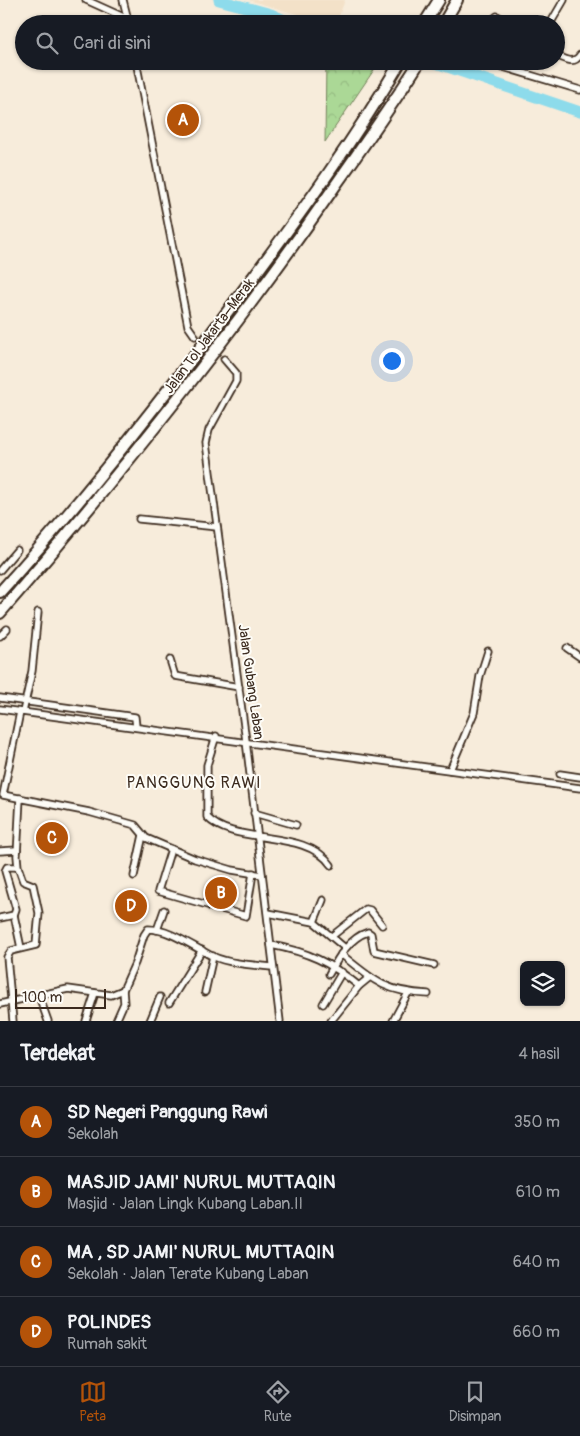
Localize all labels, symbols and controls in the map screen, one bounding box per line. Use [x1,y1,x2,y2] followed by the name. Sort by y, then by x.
[15,15,565,70] search box
[33,29,61,57] icon: search
[73,31,150,55] text: Cari di sini
[167,101,199,139] pin: A
[160,275,258,397] street label: Jalan Tol Jakarta–Merak
[379,348,405,374] your location
[234,623,268,741] street label: Jalan Gubang Laban
[127,773,261,793] district label: PANGGUNG RAWI
[36,819,68,857] pin: C
[205,874,237,912] pin: B
[115,887,147,925] pin: D
[520,961,565,1006] map controls
[520,961,565,1006] button: layers
[15,986,106,1009] scale bar
[22,989,62,1006] text: 100 m
[20,1040,95,1067] text: Terdekat
[518,1044,560,1064] text: 4 hasil
[67,1100,267,1124] text: SD Negeri Panggung Rawi
[31,1112,41,1132] text: A
[514,1112,560,1132] text: 350 m
[67,1124,118,1144] text: Sekolah
[67,1170,336,1194] text: MASJID JAMI' NURUL MUTTAQIN
[31,1182,41,1202] text: B
[516,1182,560,1202] text: 610 m
[67,1194,303,1214] text: Masjid · Jalan Lingk Kubang Laban.II
[67,1240,334,1264] text: MA , SD JAMI' NURUL MUTTAQIN
[31,1252,41,1272] text: C
[513,1252,560,1272] text: 640 m
[67,1264,308,1284] text: Sekolah · Jalan Terate Kubang Laban
[67,1310,151,1334] text: POLINDES
[31,1322,41,1342] text: D
[513,1322,560,1342] text: 660 m
[67,1334,147,1354] text: Rumah sakit
[79,1378,107,1425] tab: Peta
[264,1378,292,1425] tab: Rute
[449,1378,501,1425] tab: Disimpan

